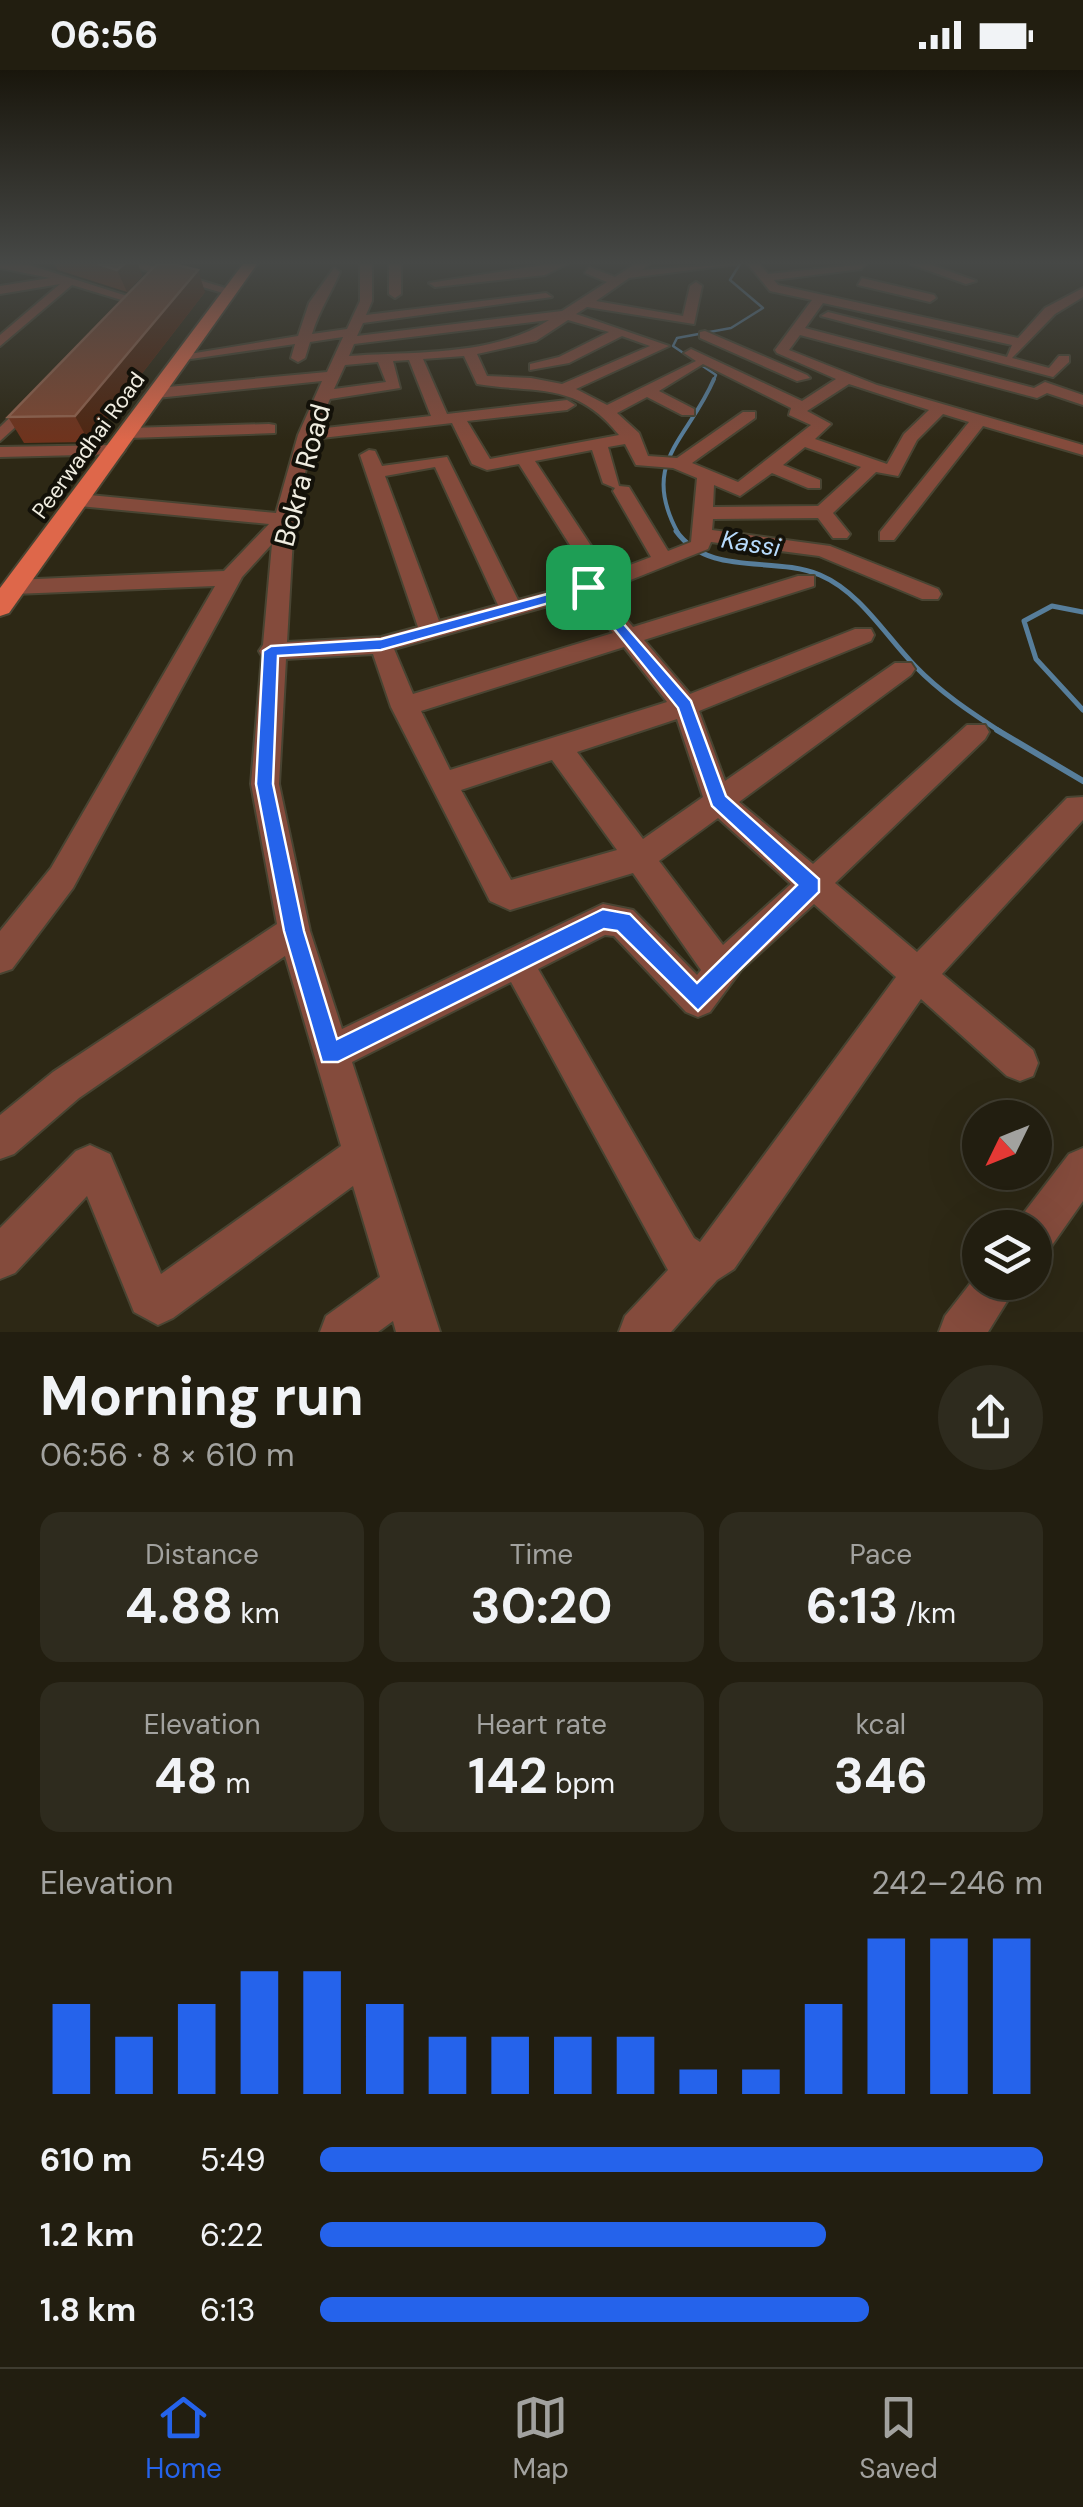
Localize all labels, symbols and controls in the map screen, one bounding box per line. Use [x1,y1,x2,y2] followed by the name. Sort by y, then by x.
[50,10,158,60] text: 06:56
[25,366,151,524] street label: Peerwadhai Road
[266,400,339,550] street label: Bokra Road
[719,523,784,565] water label: Kassi
[546,545,631,630] pin
[561,560,616,615] icon: arrive
[962,1100,1052,1190] north arrow
[962,1100,1052,1300] map controls
[962,1210,1052,1300] button: layers
[40,1360,364,1432] text: Morning run
[938,1365,1043,1470] button: share
[40,1434,295,1476] text: 06:56 · 8 × 610 m
[145,1536,259,1573] text: Distance
[510,1536,573,1573] text: Time
[849,1536,912,1573] text: Pace
[125,1573,233,1639] text: 4.88
[471,1573,612,1639] text: 30:20
[806,1573,898,1639] text: 6:13
[233,1595,280,1632] text: km
[898,1595,956,1632] text: /km
[144,1706,261,1743] text: Elevation
[476,1706,607,1743] text: Heart rate
[856,1706,906,1743] text: kcal
[154,1743,218,1809] text: 48
[468,1743,548,1809] text: 142
[834,1743,928,1809] text: 346
[218,1765,250,1802] text: m
[548,1765,615,1802] text: bpm
[40,1862,173,1904] text: Elevation
[871,1862,1043,1904] text: 242–246 m
[40,2139,132,2181] text: 610 m
[200,2139,266,2181] text: 5:49
[40,2214,134,2256] text: 1.2 km
[200,2214,263,2256] text: 6:22
[40,2289,136,2331] text: 1.8 km
[200,2289,255,2331] text: 6:13
[145,2390,222,2487] tab: Home
[512,2390,569,2487] tab: Map
[859,2390,938,2487] tab: Saved

